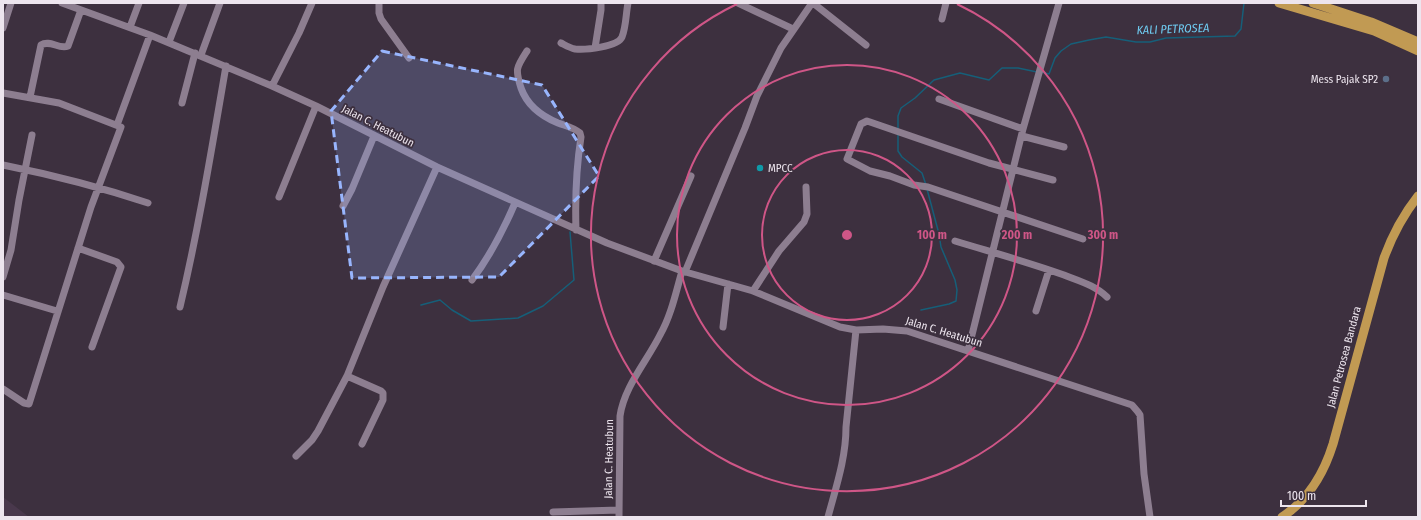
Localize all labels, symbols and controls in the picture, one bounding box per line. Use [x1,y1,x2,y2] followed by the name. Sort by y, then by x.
[1136,21,1210,37] water label: KALI PETROSEA
[1311,73,1378,86] place label: Mess Pajak SP2
[1381,74,1391,84] marker: Mess Pajak SP2
[340,102,416,150] street label: Jalan C. Heatubun
[768,162,793,175] place label: MPCC
[755,163,765,173] marker: MPCC
[840,228,854,242] centre of rings
[917,228,947,242] text: 100 m
[1001,228,1032,242] text: 200 m
[1087,228,1118,242] text: 300 m
[1324,305,1364,409] street label: Jalan Petrosea Bandara
[904,314,984,350] street label: Jalan C. Heatubun
[602,419,616,499] street label: Jalan C. Heatubun
[1281,482,1366,508] scale bar
[1287,489,1316,503] text: 100 m

